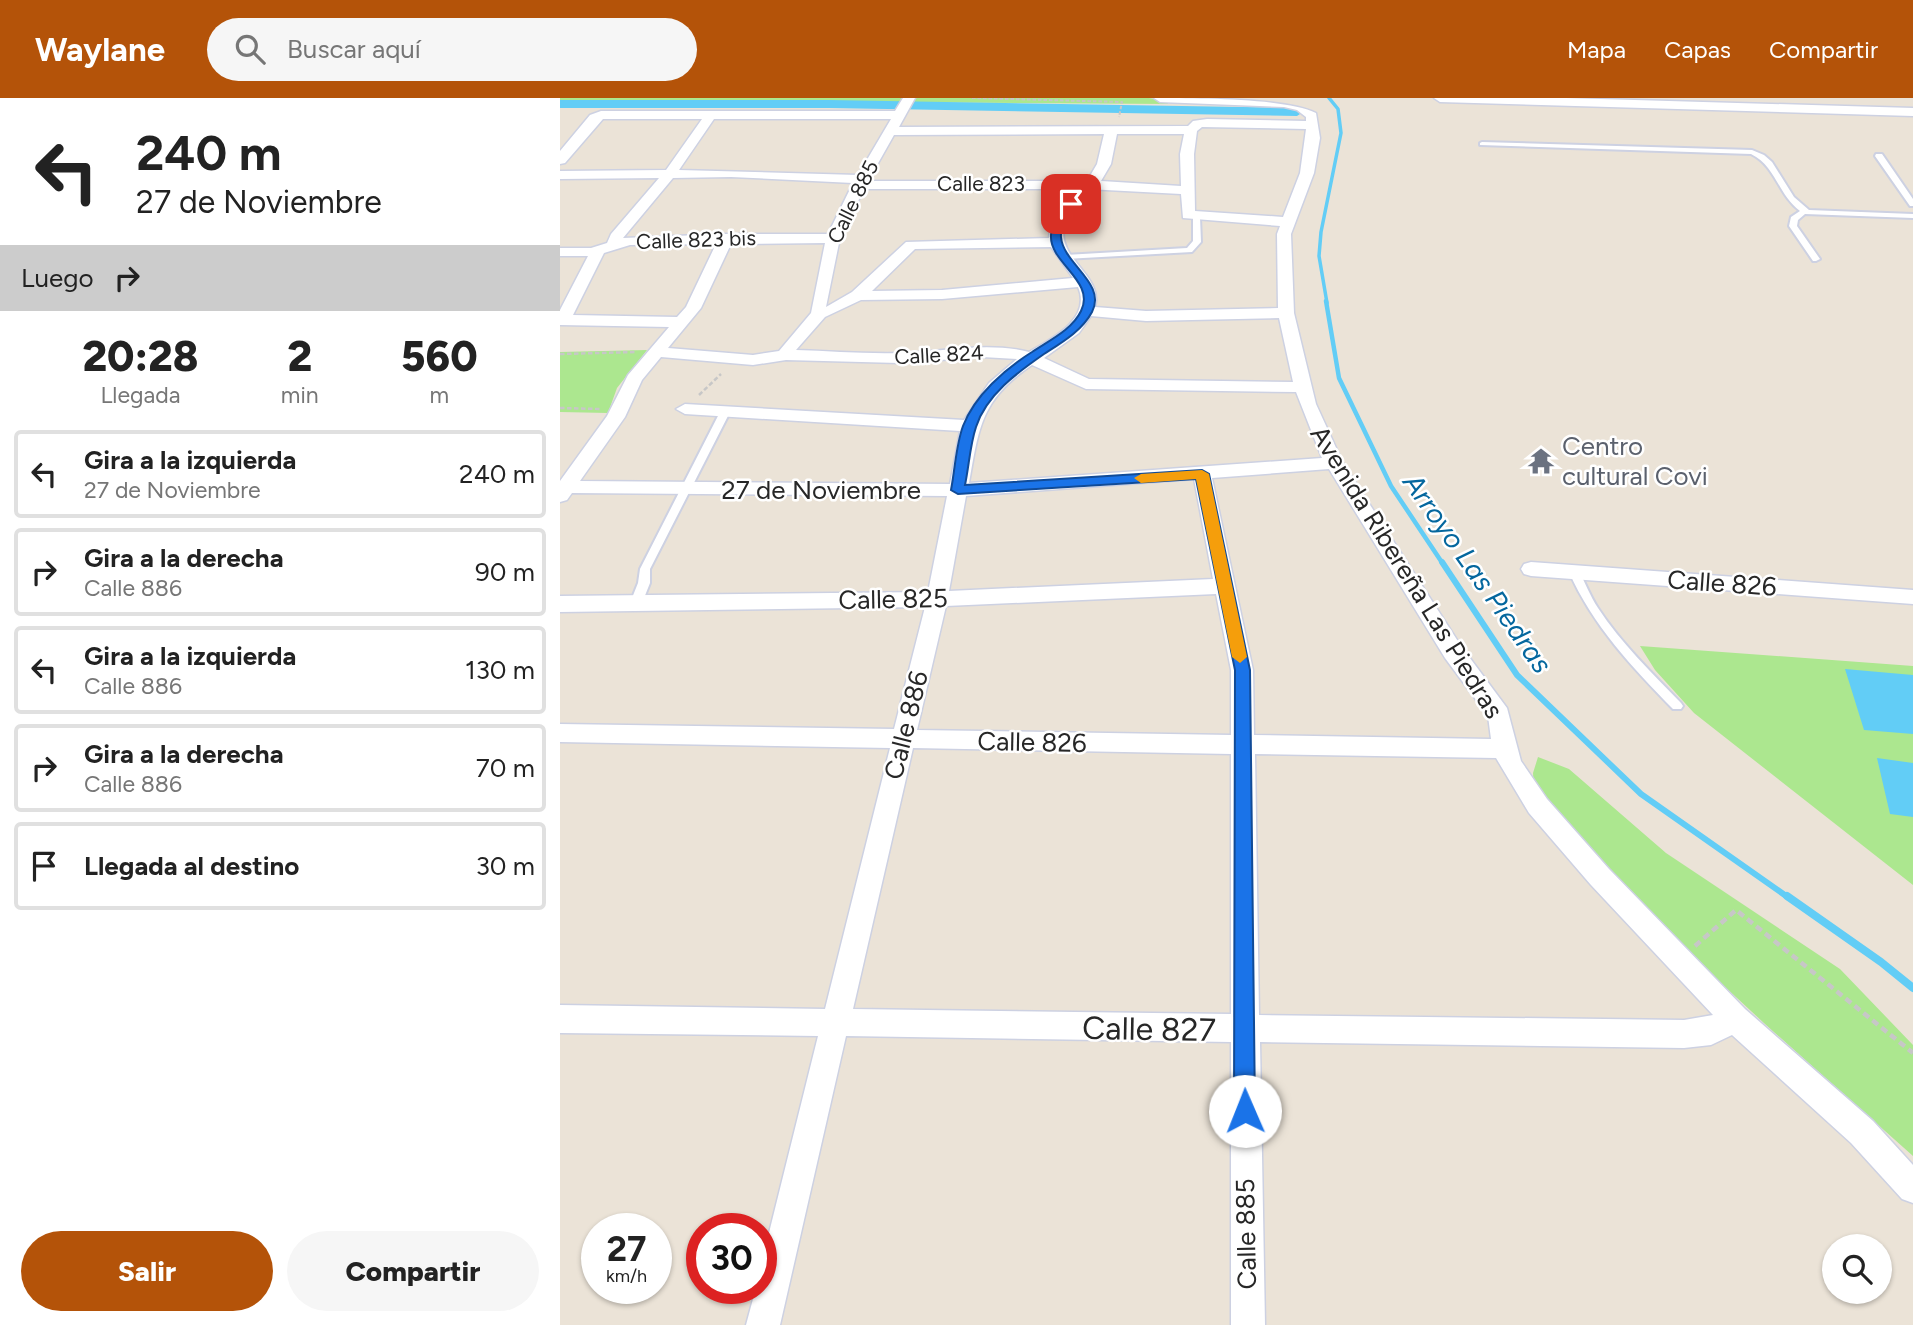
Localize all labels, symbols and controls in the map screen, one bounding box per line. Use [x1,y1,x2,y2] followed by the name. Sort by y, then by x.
[207,18,697,81] search box
[35,30,165,69] text: Waylane
[231,30,269,68] icon: search
[287,33,421,65] text: Buscar aquí
[1567,35,1626,64] text: Mapa
[1664,35,1731,64] text: Capas
[1769,35,1878,64] text: Compartir
[136,123,282,182] text: 240 m
[21,126,112,217] icon: left
[822,156,883,248] street label: Calle 885
[937,171,1025,196] street label: Calle 823
[1041,174,1101,234] pin
[136,183,382,221] text: 27 de Noviembre
[1052,185,1090,223] icon: arrive
[636,225,756,254] street label: Calle 823 bis
[108,259,146,297] icon: right
[21,262,94,294] text: Luego
[82,331,198,382] text: 20:28
[287,331,312,382] text: 2
[401,331,478,382] text: 560
[894,340,984,369] street label: Calle 824
[100,381,180,409] text: Llegada
[281,381,319,409] text: min
[429,381,449,409] text: m
[1304,420,1510,724] street label: Avenida Ribereña Las Piedras
[1562,430,1708,492] place label: Centro cultural Covi
[84,444,296,476] text: Gira a la izquierda
[1526,446,1556,476] temple icon: Centro cultural Covi
[25,455,63,493] icon: left
[459,458,535,490] text: 240 m
[1396,466,1560,680] water label: Arroyo Las Piedras
[721,474,921,506] street label: 27 de Noviembre
[84,476,261,504] text: 27 de Noviembre
[84,542,284,574] text: Gira a la derecha
[25,553,63,591] icon: right
[475,556,535,588] text: 90 m
[1666,563,1778,603] street label: Calle 826
[84,574,182,602] text: Calle 886
[838,582,948,616] street label: Calle 825
[84,640,296,672] text: Gira a la izquierda
[25,651,63,689] icon: left
[465,654,535,686] text: 130 m
[877,667,935,783] street label: Calle 886
[84,672,182,700] text: Calle 886
[977,725,1087,759] street label: Calle 826
[84,738,284,770] text: Gira a la derecha
[25,749,63,787] icon: right
[476,752,535,784] text: 70 m
[84,770,182,798] text: Calle 886
[25,847,63,885] icon: arrive
[84,850,299,882] text: Llegada al destino
[476,850,535,882] text: 30 m
[1082,1009,1216,1049] street label: Calle 827
[1208,1074,1282,1148] position arrow
[1229,1178,1263,1290] street label: Calle 885
[686,1213,777,1304] speed limit sign: 30
[607,1228,646,1270] text: 27
[21,1231,273,1311] button: Salir
[287,1231,539,1311] button: Compartir
[1822,1234,1892,1304] map controls
[1822,1234,1892,1304] button: search
[606,1265,647,1287] text: km/h

